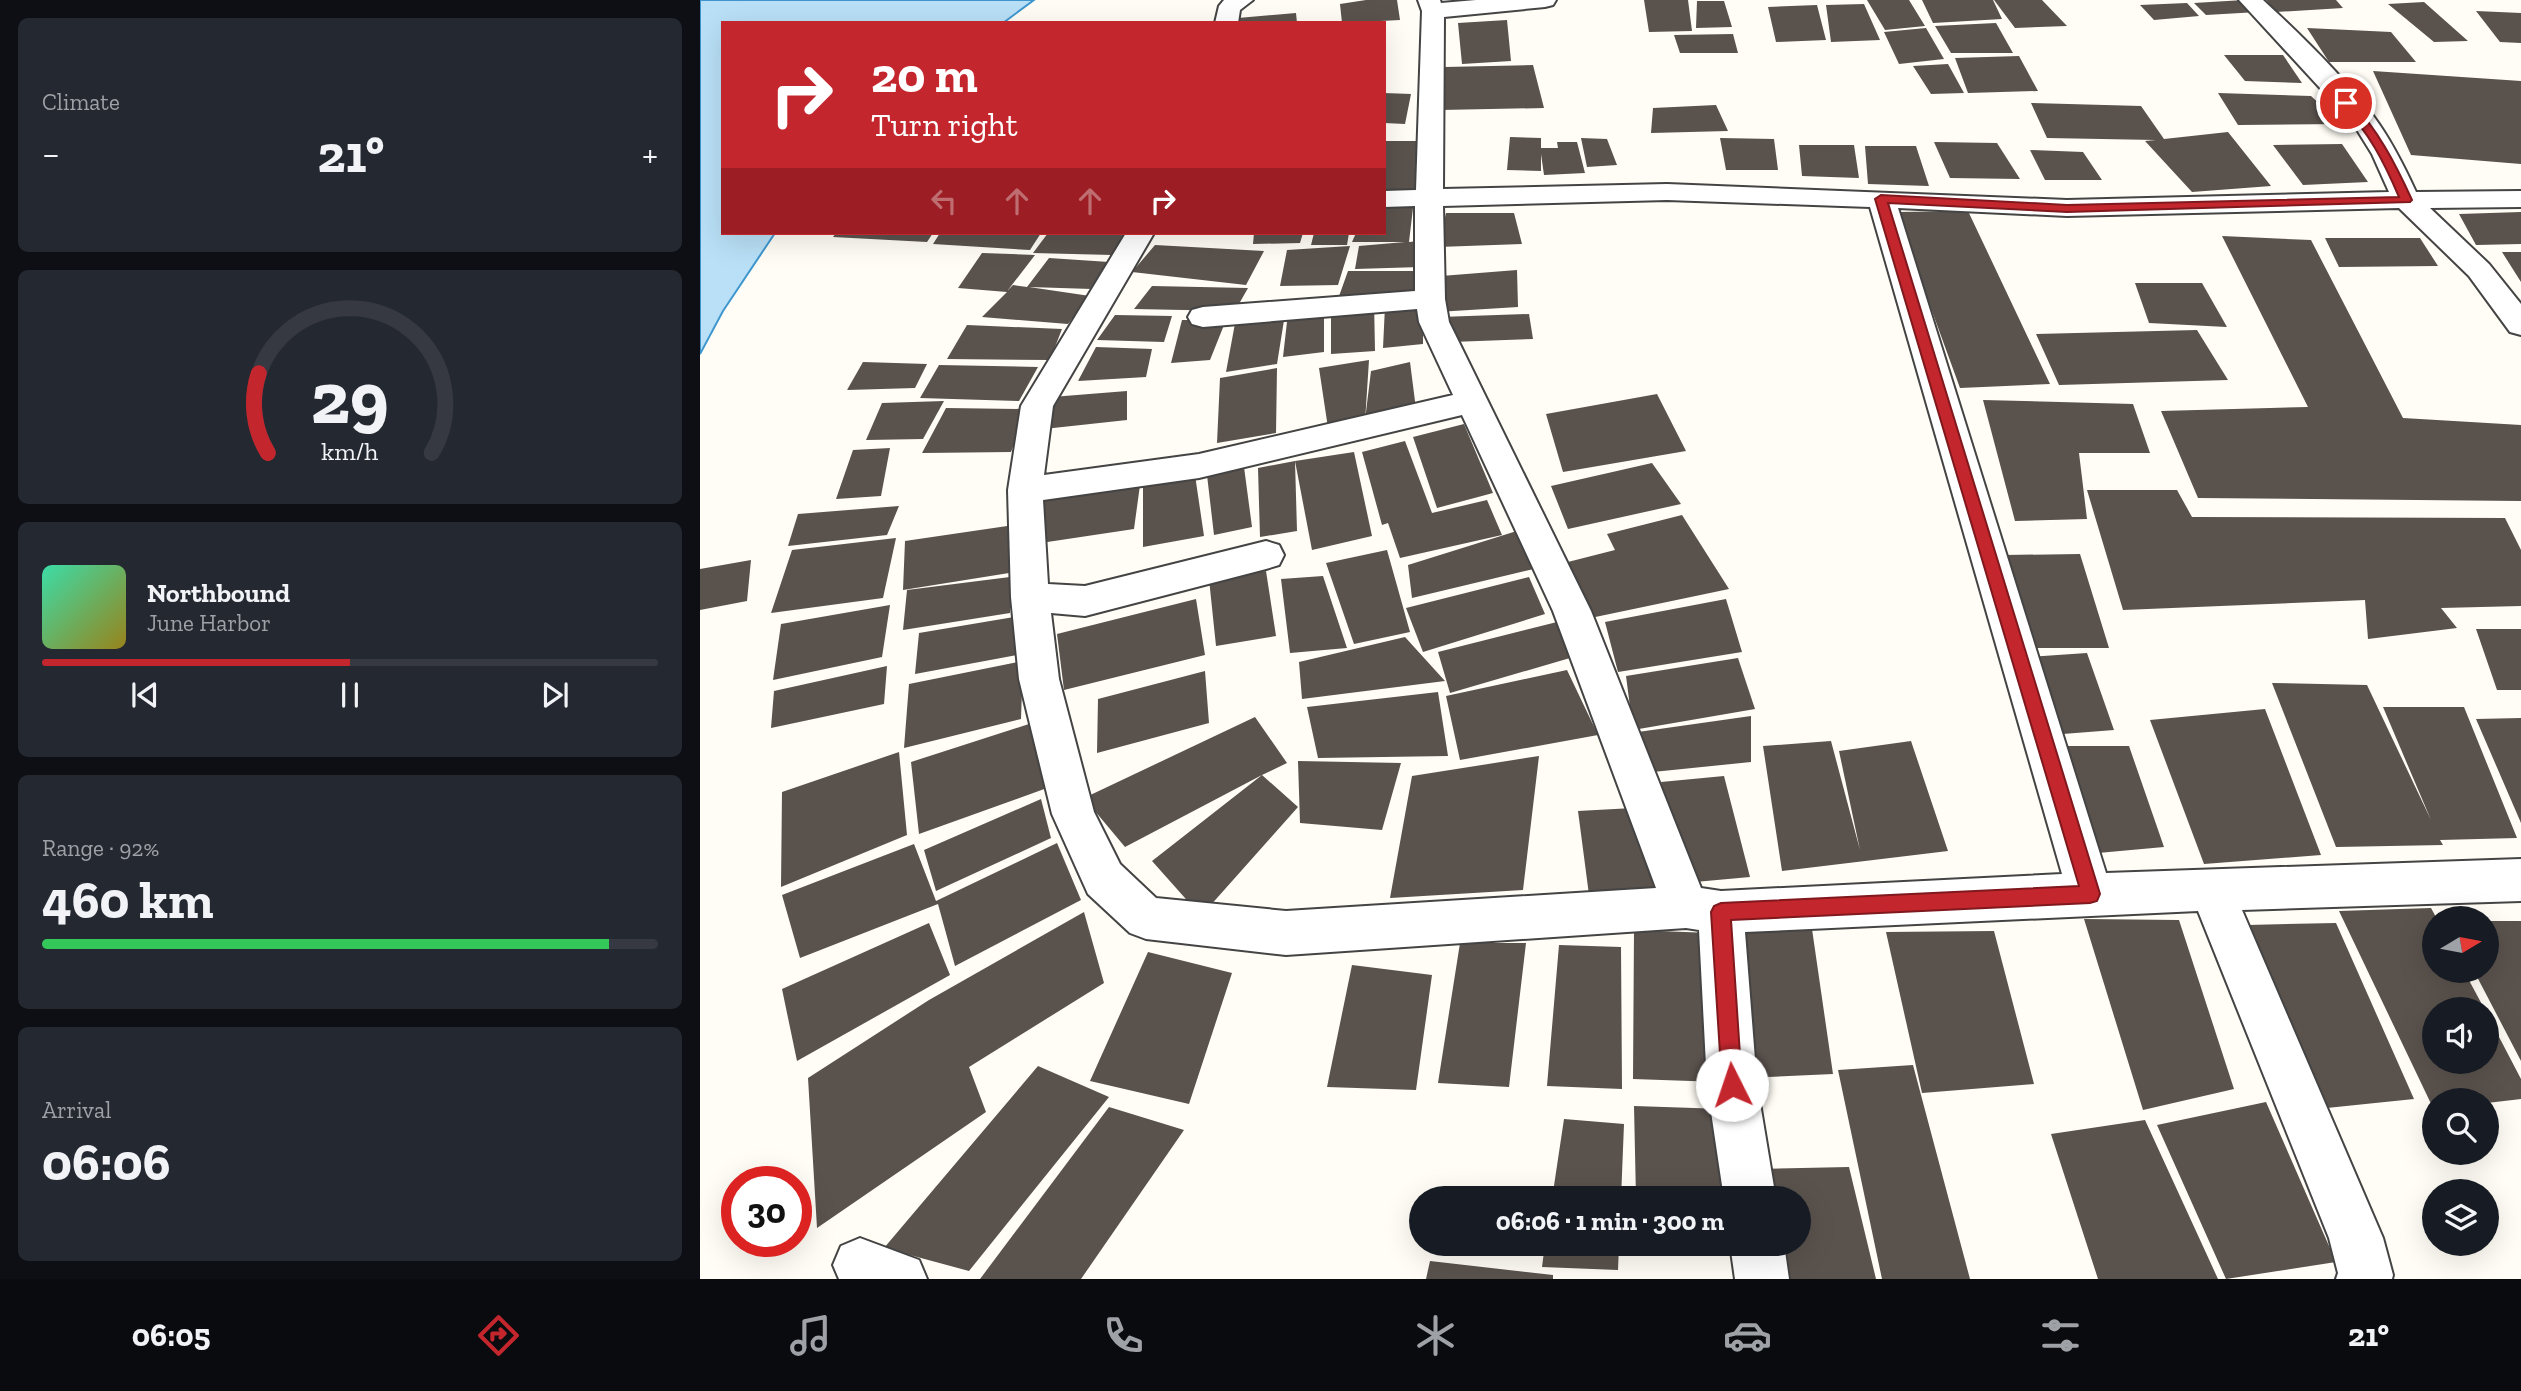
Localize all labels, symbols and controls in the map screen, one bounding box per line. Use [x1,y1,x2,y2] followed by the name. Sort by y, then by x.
[871,46,978,105] text: 20 m
[756,49,847,140] icon: right
[2316,73,2376,133] pin
[2327,84,2365,122] icon: arrive
[42,88,120,116] text: Climate
[871,106,1018,144] text: Turn right
[317,123,384,185] text: 21°
[42,131,60,177] text: −
[642,131,658,177] text: +
[925,182,963,220] icon: left
[998,182,1036,220] icon: ahead
[1071,182,1109,220] icon: ahead
[1144,182,1182,220] icon: right
[311,355,389,443] text: 29
[321,436,379,466] text: km/h
[147,577,290,609] text: Northbound
[147,609,271,637] text: June Harbor
[126,676,164,714] icon: previous
[331,676,369,714] icon: pause
[536,676,574,714] icon: next
[42,834,159,862] text: Range · 92%
[42,869,214,931] text: 460 km
[2422,906,2499,984] north arrow
[2422,906,2499,1256] map controls
[2422,997,2499,1074] button: sound
[1695,1048,1769,1122] position arrow
[2422,1088,2499,1165] button: search
[42,1096,111,1124] text: Arrival
[42,1131,171,1193] text: 06:06
[721,1166,812,1257] speed limit sign: 30
[2422,1179,2499,1256] button: layers
[1496,1205,1724,1237] text: 06:06 · 1 min · 300 m
[474,1311,523,1360] icon: directions
[786,1311,835,1360] icon: music
[1099,1311,1148,1360] icon: phone
[1411,1311,1460,1360] icon: climate
[1723,1311,1772,1360] icon: car
[2036,1311,2085,1360] icon: filters
[132,1316,210,1354] text: 06:05
[2348,1316,2389,1354] text: 21°

